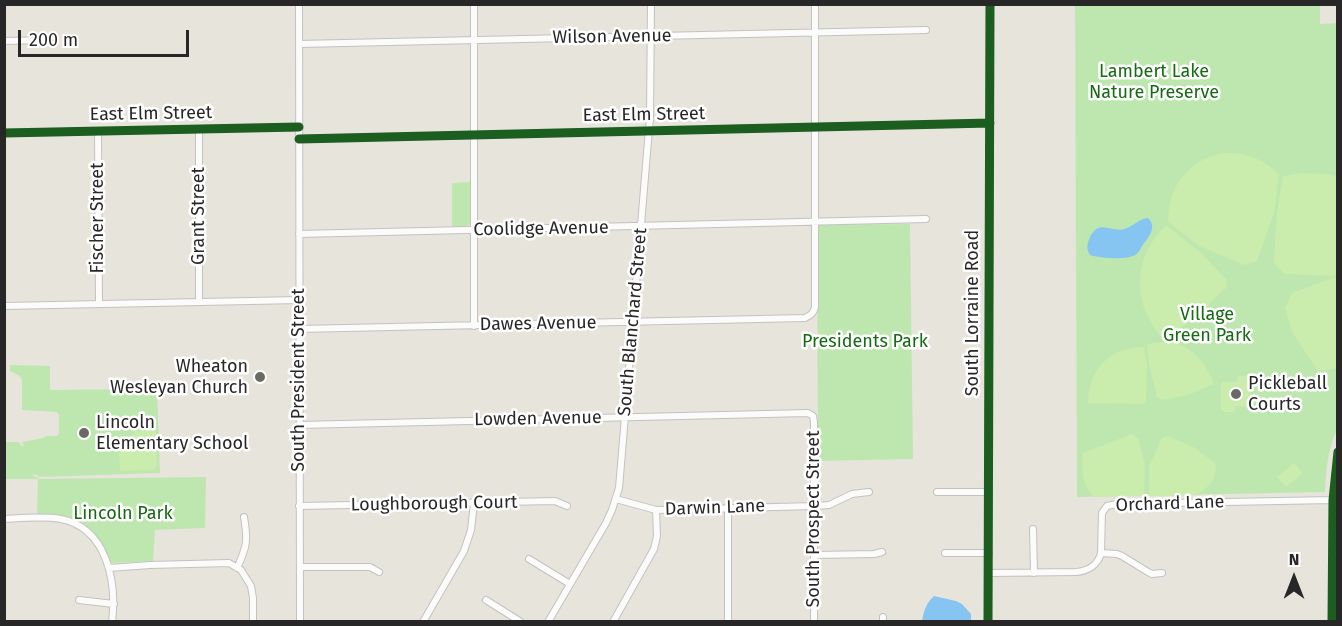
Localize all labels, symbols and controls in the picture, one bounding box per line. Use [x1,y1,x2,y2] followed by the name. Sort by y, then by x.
[21,18,192,56] scale bar
[552,25,672,49] street label: Wilson Avenue
[29,29,78,51] text: 200 m
[1089,61,1219,104] park label: Lambert Lake Nature Preserve
[90,102,212,126] street label: East Elm Street
[583,103,705,127] street label: East Elm Street
[87,162,109,274] street label: Fischer Street
[188,167,210,265] street label: Grant Street
[473,217,609,241] street label: Coolidge Avenue
[614,227,652,417] street label: South Blanchard Street
[962,230,984,396] street label: South Lorraine Road
[288,288,310,472] street label: South President Street
[1163,304,1251,346] park label: Village Green Park
[479,312,597,336] street label: Dawes Avenue
[802,331,928,353] park label: Presidents Park
[110,356,248,398] place label: Wheaton Wesleyan Church
[253,370,267,384] marker: Wheaton Wesleyan Church
[1248,373,1327,416] place label: Pickleball Courts
[1229,387,1243,401] marker: Pickleball Courts
[474,407,602,431] street label: Lowden Avenue
[96,412,248,454] place label: Lincoln Elementary School
[77,426,91,440] marker: Lincoln Elementary School
[803,430,825,608] street label: South Prospect Street
[1115,491,1225,517] street label: Orchard Lane
[350,492,518,516] street label: Loughborough Court
[664,495,766,521] street label: Darwin Lane
[73,503,173,525] park label: Lincoln Park
[1264,548,1324,608] north arrow
[1289,550,1299,569] text: N

